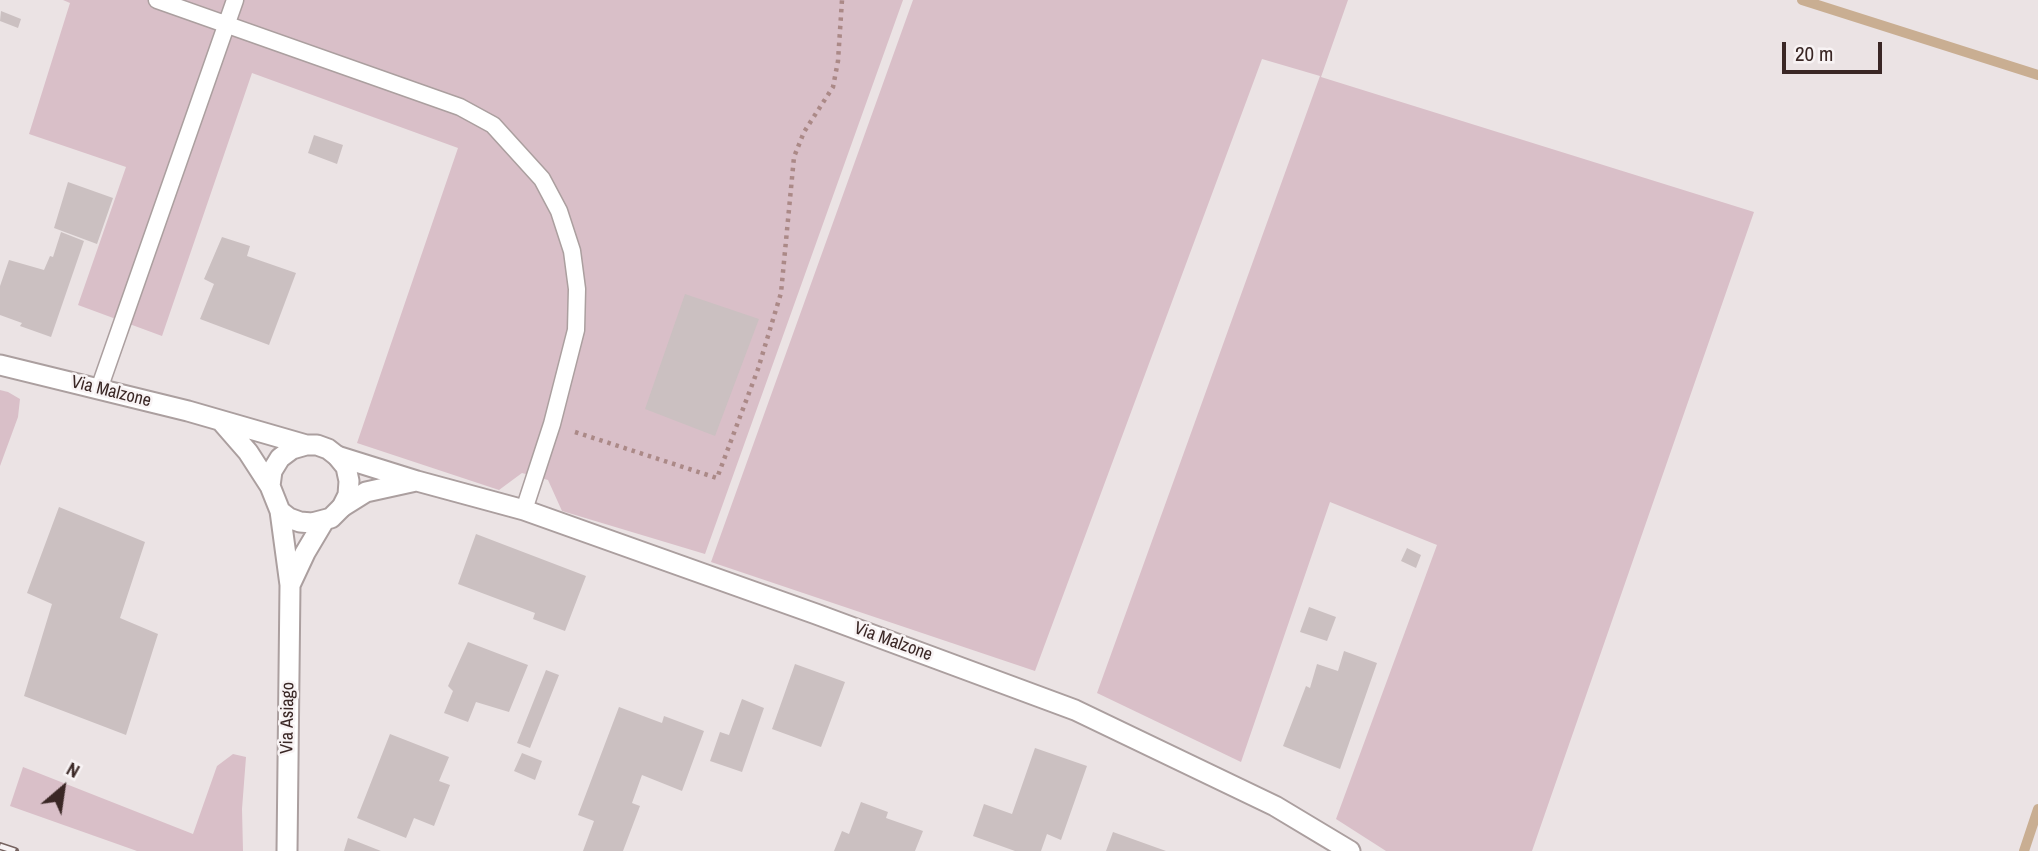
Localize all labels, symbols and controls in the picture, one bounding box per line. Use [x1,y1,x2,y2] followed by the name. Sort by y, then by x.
[1786,28,1886,72] scale bar
[1795,39,1833,68] text: 20 m
[69,372,153,412] street label: Via Malzone
[851,618,935,666] street label: Via Malzone
[277,682,299,754] street label: Via Asiago
[28,753,98,823] north arrow
[62,756,84,784] text: N

